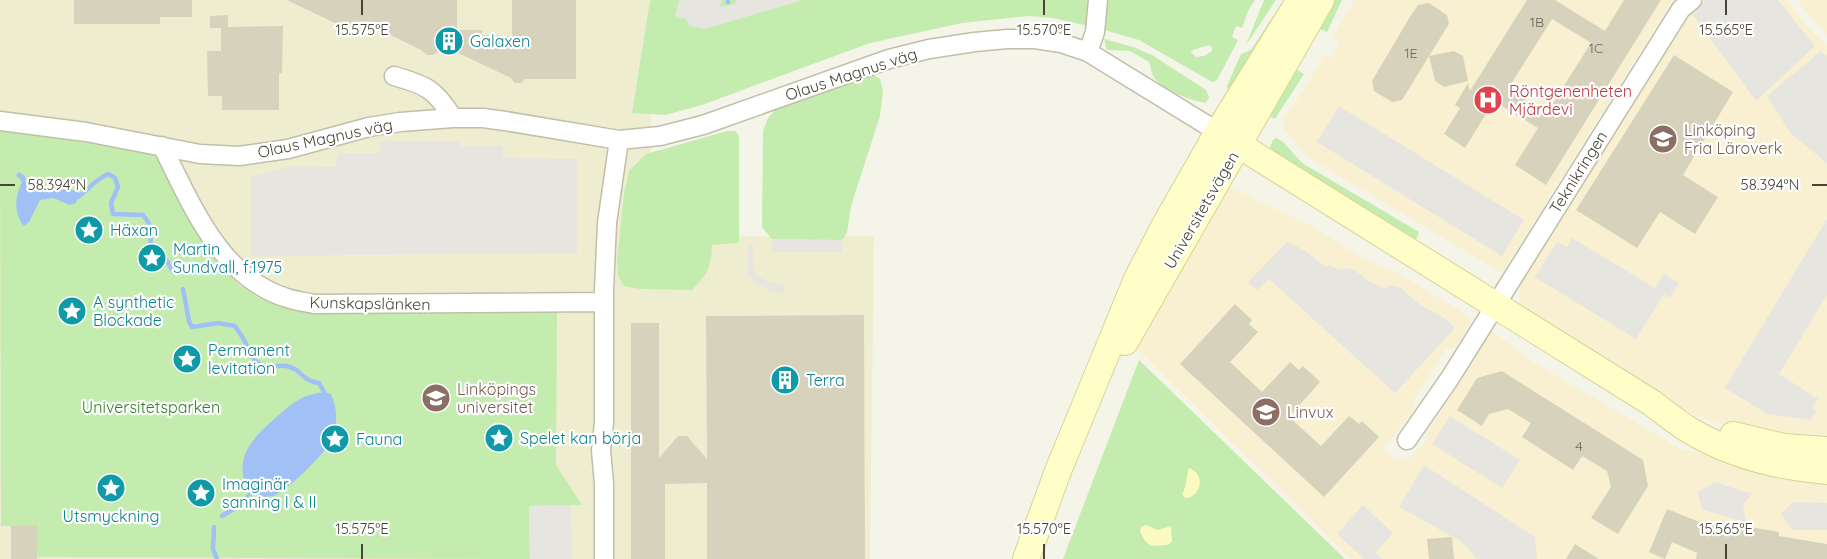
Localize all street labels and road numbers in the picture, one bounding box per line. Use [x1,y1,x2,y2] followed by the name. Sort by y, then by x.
[782,43,920,105] street label: Olaus Magnus väg
[256,114,394,162] street label: Olaus Magnus väg
[1545,127,1611,217] street label: Teknikringen
[1159,148,1243,272] street label: Universitetsvägen
[309,292,431,314] street label: Kunskapslänken

